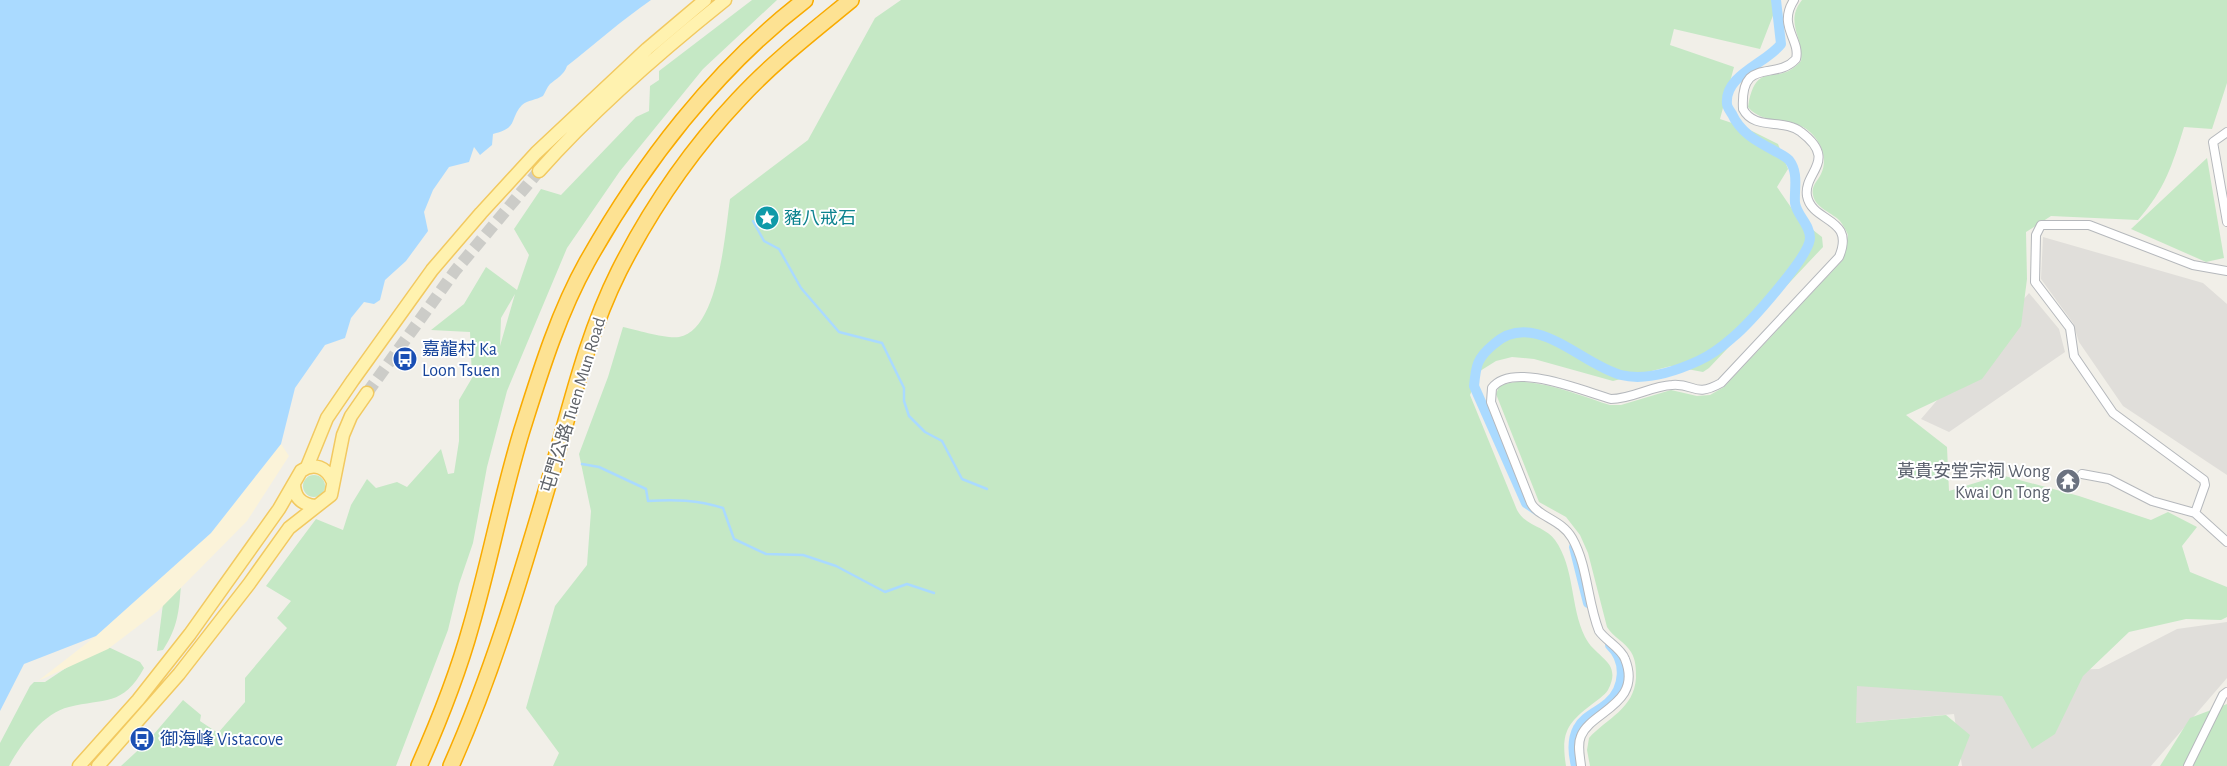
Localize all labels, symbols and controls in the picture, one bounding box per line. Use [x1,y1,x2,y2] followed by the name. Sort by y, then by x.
[754,205,780,231] place icon: 豬八戒石
[784,208,856,228] place label: 豬八戒石
[537,315,609,495] street label: 屯門公路 Tuen Mun Road
[422,339,500,380] place label: 嘉龍村 Ka Loon Tsuen
[392,346,418,372] bus stop icon: 嘉龍村 Ka Loon Tsuen
[1897,461,2050,502] place label: 黃貴安堂宗祠 Wong Kwai On Tong
[2055,468,2081,494] temple icon: 黃貴安堂宗祠 Wong Kwai On Tong
[129,726,155,752] bus stop icon: 御海峰 Vistacove
[160,729,283,749] place label: 御海峰 Vistacove

